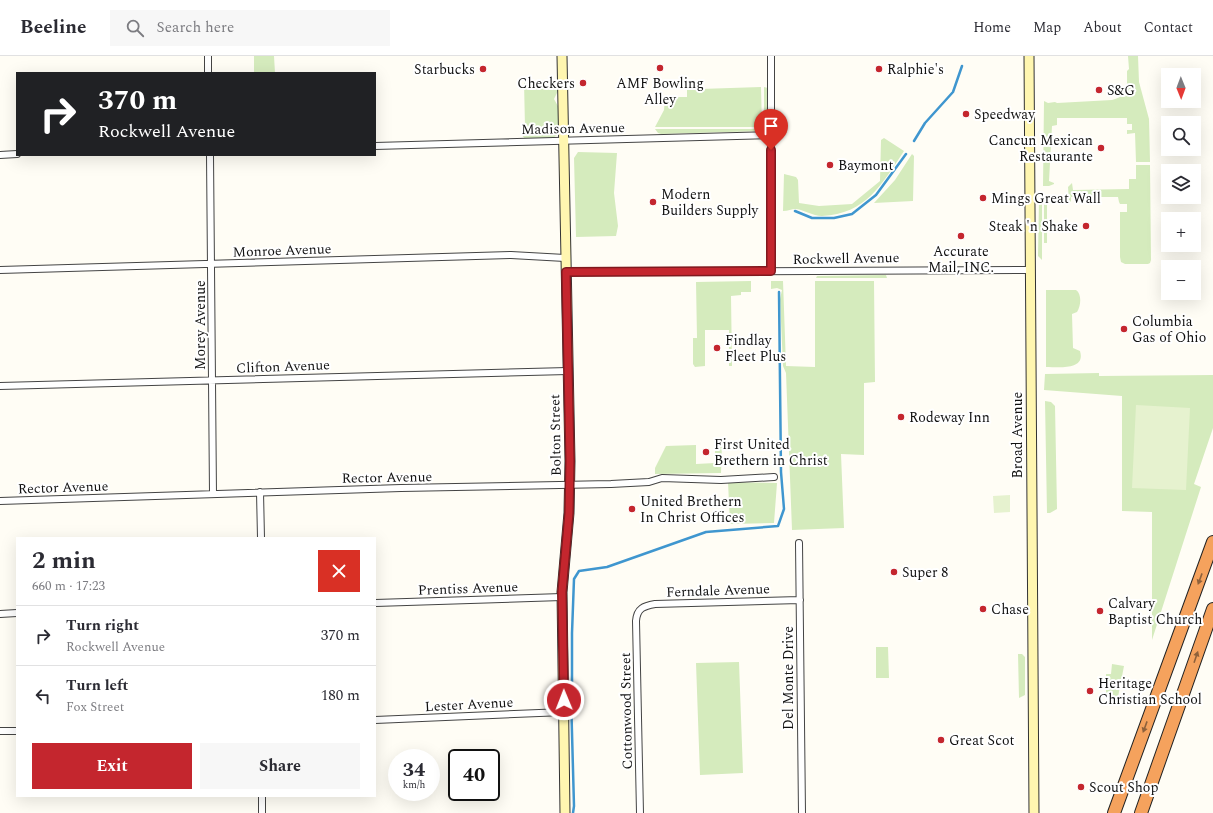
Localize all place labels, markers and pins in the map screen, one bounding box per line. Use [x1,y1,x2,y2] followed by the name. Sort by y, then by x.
[414,59,475,80] place label: Starbucks
[887,59,944,80] place label: Ralphie's
[655,63,665,73] marker: AMF Bowling Alley
[478,64,488,74] marker: Starbucks
[874,64,884,74] marker: Ralphie's
[517,73,575,94] place label: Checkers
[616,73,704,110] place label: AMF Bowling Alley
[578,78,588,88] marker: Checkers
[1107,80,1135,101] place label: S&G
[1094,85,1104,95] marker: S&G
[974,104,1036,125] place label: Speedway
[754,109,788,150] pin
[961,109,971,119] marker: Speedway
[989,130,1093,167] place label: Cancun Mexican Restaurante
[1096,143,1106,153] marker: Cancun Mexican Restaurante
[838,155,893,176] place label: Baymont
[825,160,835,170] marker: Baymont
[661,184,760,221] place label: Modern Builders Supply
[991,188,1101,209] place label: Mings Great Wall
[978,193,988,203] marker: Mings Great Wall
[648,197,658,207] marker: Modern Builders Supply
[989,216,1078,237] place label: Steak 'n Shake
[1081,221,1091,231] marker: Steak 'n Shake
[956,231,966,241] marker: Accurate Mail, INC.
[928,241,994,278] place label: Accurate Mail, INC.
[1132,311,1206,348] place label: Columbia Gas of Ohio
[1119,324,1129,334] marker: Columbia Gas of Ohio
[725,330,786,367] place label: Findlay Fleet Plus
[712,343,722,353] marker: Findlay Fleet Plus
[909,407,990,428] place label: Rodeway Inn
[896,412,906,422] marker: Rodeway Inn
[714,434,828,471] place label: First United Brethern in Christ
[701,447,711,457] marker: First United Brethern in Christ
[640,491,745,528] place label: United Brethern In Christ Offices
[627,504,637,514] marker: United Brethern In Christ Offices
[902,562,948,583] place label: Super 8
[889,567,899,577] marker: Super 8
[1108,593,1202,630] place label: Calvary Baptist Church
[991,599,1029,620] place label: Chase
[978,604,988,614] marker: Chase
[1095,606,1105,616] marker: Calvary Baptist Church
[1098,673,1202,710] place label: Heritage Christian School
[1085,686,1095,696] marker: Heritage Christian School
[949,730,1014,751] place label: Great Scot
[936,735,946,745] marker: Great Scot
[1089,777,1158,798] place label: Scout Shop
[1076,782,1086,792] marker: Scout Shop

